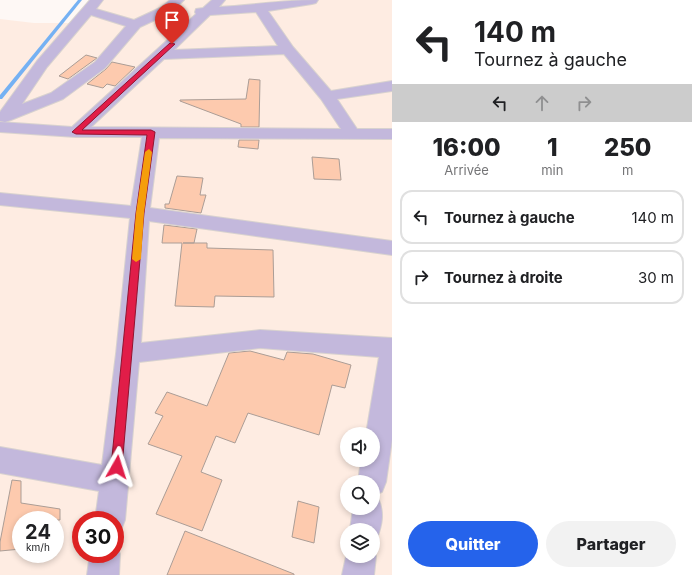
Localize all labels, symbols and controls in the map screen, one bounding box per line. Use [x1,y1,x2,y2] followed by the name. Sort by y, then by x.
[155,3,189,44] pin
[161,9,183,31] icon: arrive
[474,15,556,49] text: 140 m
[408,16,460,68] icon: left
[474,49,627,70] text: Tournez à gauche
[489,92,511,114] icon: left
[531,92,553,114] icon: ahead
[573,92,595,114] icon: right
[433,133,501,162] text: 16:00
[547,133,558,162] text: 1
[604,133,651,162] text: 250
[444,162,489,178] text: Arrivée
[541,162,563,178] text: min
[622,162,633,178] text: m
[410,206,432,228] icon: left
[444,208,575,227] text: Tournez à gauche
[631,208,674,227] text: 140 m
[410,266,432,288] icon: right
[444,268,563,287] text: Tournez à droite
[638,268,674,287] text: 30 m
[340,427,380,563] map controls
[340,427,380,467] button: sound
[96,446,138,488] position arrow
[340,475,380,515] button: search
[72,511,124,563] speed limit sign: 30
[25,520,51,544] text: 24
[408,521,538,567] button: Quitter
[546,521,676,567] button: Partager
[340,523,380,563] button: layers
[26,541,50,553] text: km/h

